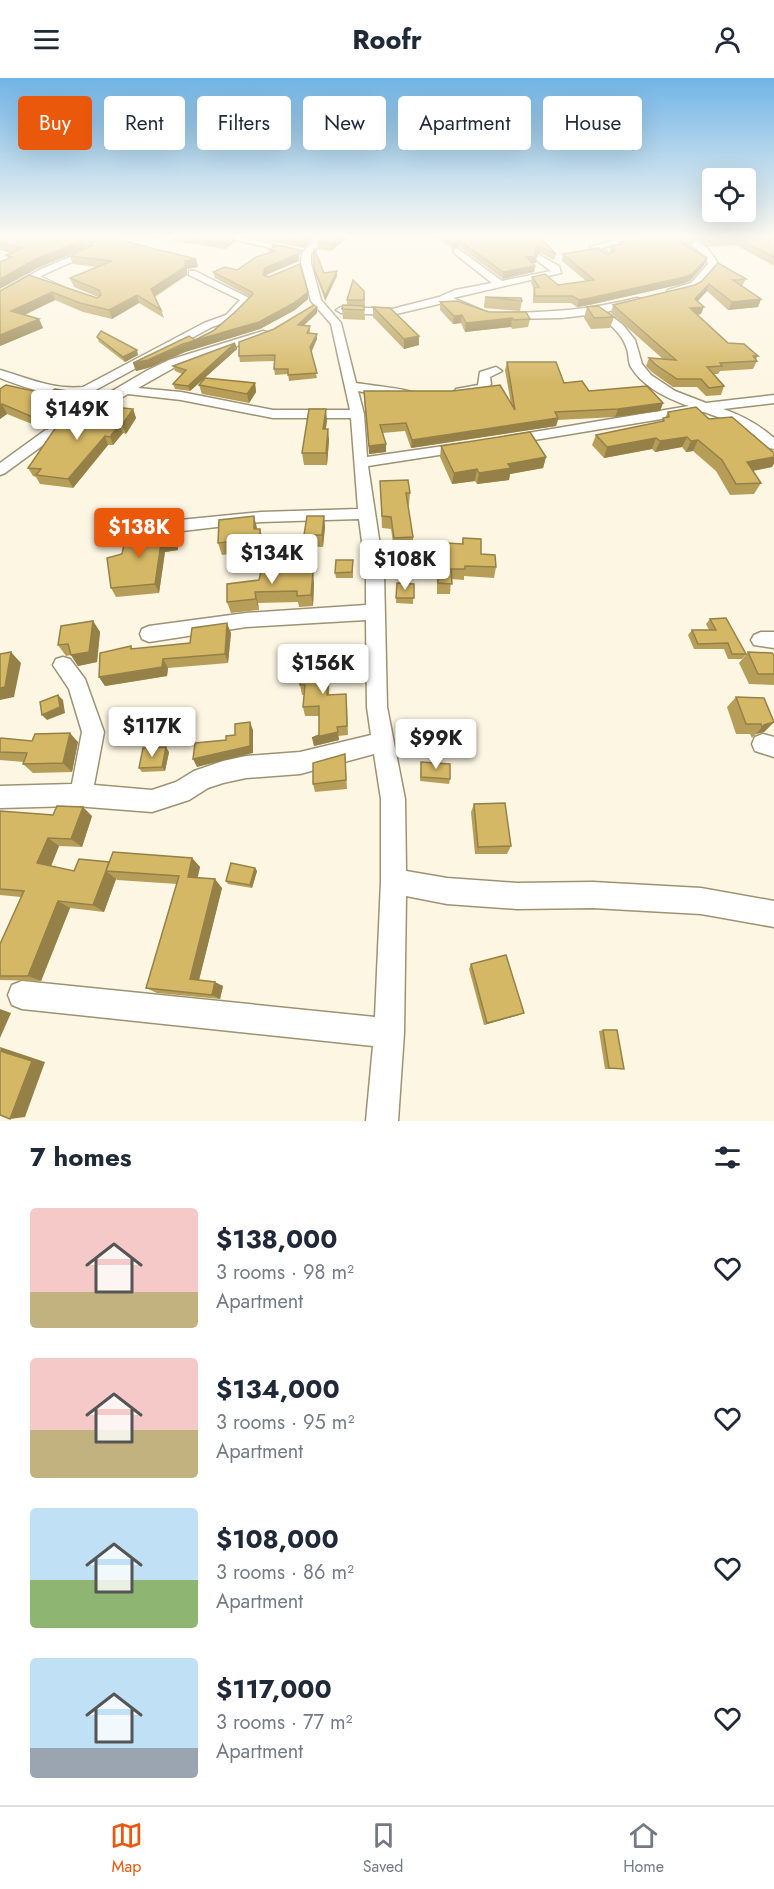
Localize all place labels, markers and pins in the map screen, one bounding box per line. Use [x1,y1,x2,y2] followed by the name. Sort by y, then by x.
[35,390,119,441] pin: $149K
[97,508,181,559] pin: $138K
[230,534,314,585] pin: $134K
[363,540,447,591] pin: $108K
[281,644,365,695] pin: $156K
[110,707,194,758] pin: $117K
[400,719,472,770] pin: $99K

